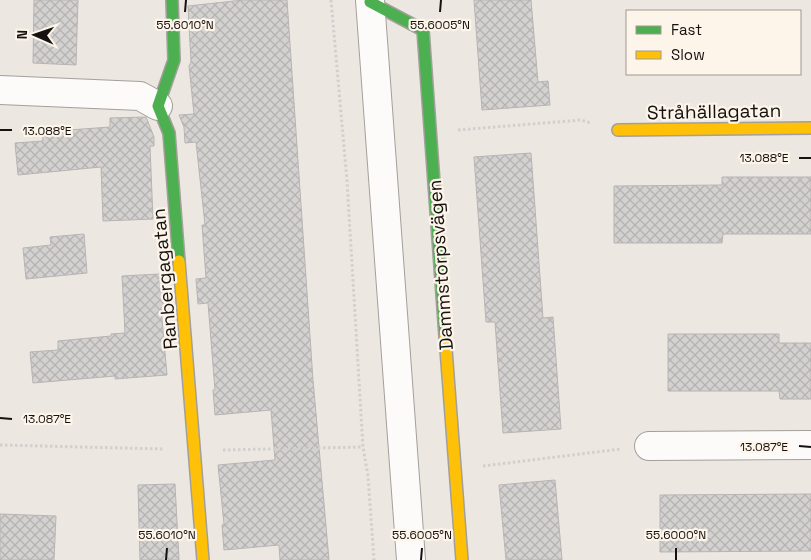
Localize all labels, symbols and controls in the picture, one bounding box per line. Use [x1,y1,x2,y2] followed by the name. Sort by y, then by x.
[10,10,60,60] north arrow
[626,10,801,75] legend
[156,17,214,33] text: 55.6010°N
[410,17,470,33] text: 55.6005°N
[671,20,702,39] text: Fast
[13,30,31,40] text: N
[671,45,705,64] text: Slow
[647,98,781,125] street label: Stråhällagatan
[22,123,72,139] text: 13.088°E
[739,150,789,166] text: 13.088°E
[422,179,459,351] street label: Dammstorpsvägen
[146,207,183,351] street label: Ranbergagatan
[23,411,71,427] text: 13.087°E
[740,439,788,455] text: 13.087°E
[138,527,196,543] text: 55.6010°N
[392,527,452,543] text: 55.6005°N
[646,527,706,543] text: 55.6000°N

